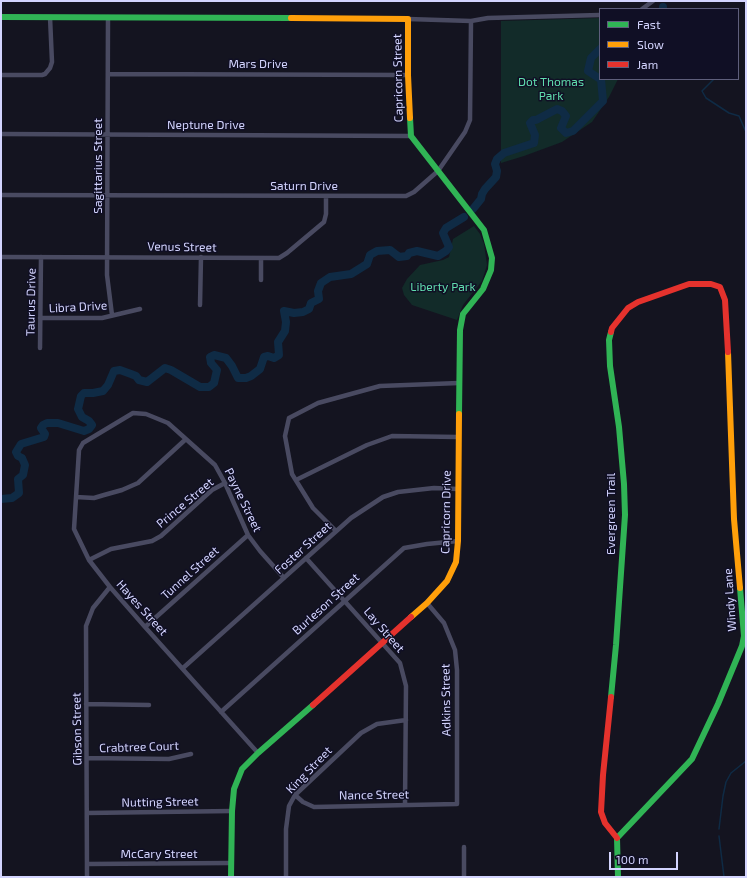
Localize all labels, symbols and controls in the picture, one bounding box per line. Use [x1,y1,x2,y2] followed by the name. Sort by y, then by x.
[599,8,739,80] legend
[637,17,660,31] text: Fast
[390,34,406,122] street label: Capricorn Street
[637,37,664,51] text: Slow
[228,57,288,71] street label: Mars Drive
[637,57,658,71] text: Jam
[518,75,584,103] park label: Dot Thomas Park
[91,118,105,214] street label: Sagittarius Street
[167,118,245,132] street label: Neptune Drive
[270,179,338,193] street label: Saturn Drive
[147,239,217,255] street label: Venus Street
[23,268,39,336] street label: Taurus Drive
[410,280,476,294] park label: Liberty Park
[48,298,108,316] street label: Libra Drive
[221,466,265,534] street label: Payne Street
[438,470,454,554] street label: Capricorn Drive
[604,473,618,555] street label: Evergreen Trail
[154,475,216,531] street label: Prince Street
[272,519,334,577] street label: Foster Street
[158,543,222,603] street label: Tunnel Street
[721,568,739,632] street label: Windy Lane
[290,570,362,638] street label: Burleson Street
[113,577,171,639] street label: Hayes Street
[360,604,408,656] street label: Lay Street
[438,664,454,736] street label: Adkins Street
[69,692,85,766] street label: Gibson Street
[99,738,179,756] street label: Crabtree Court
[283,744,335,796] street label: King Street
[339,787,409,803] street label: Nance Street
[121,794,199,810] street label: Nutting Street
[611,844,680,870] scale bar
[120,847,198,861] street label: McCary Street
[616,852,648,866] text: 100 m

